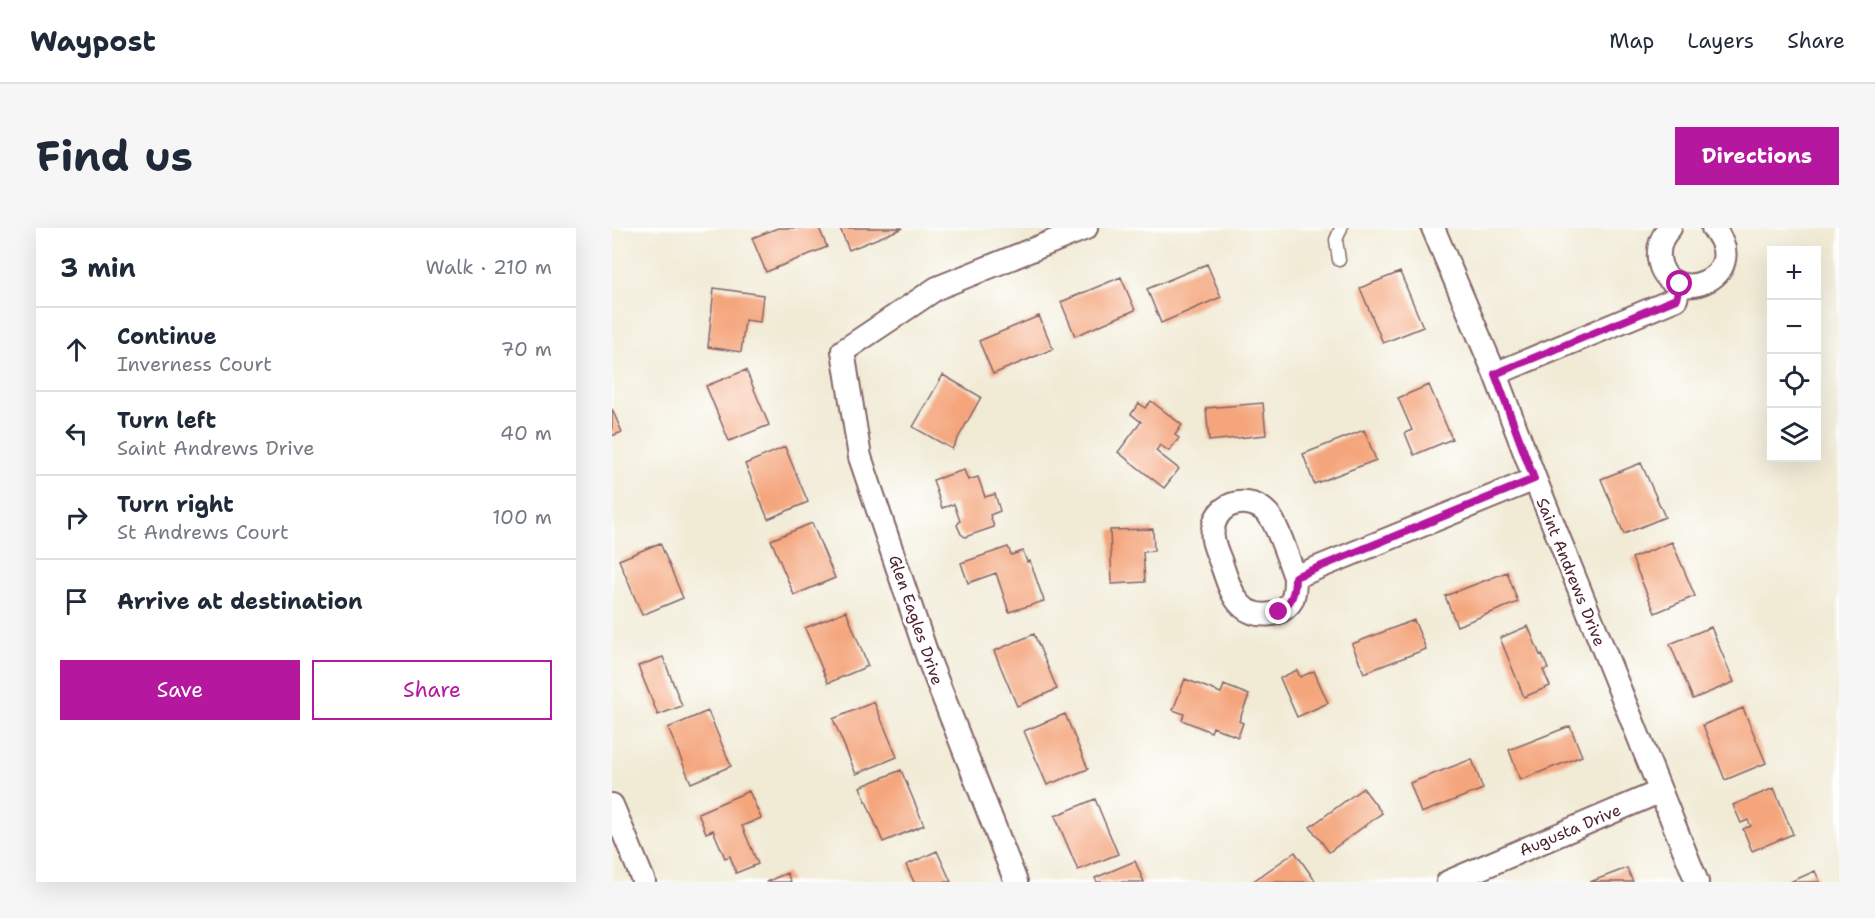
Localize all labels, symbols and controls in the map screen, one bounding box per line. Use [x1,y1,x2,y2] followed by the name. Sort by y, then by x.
[30,22,156,60] text: Waypost
[1609,27,1654,55] text: Map
[1687,27,1754,55] text: Layers
[1787,27,1845,55] text: Share
[1675,127,1839,185] button: Directions
[36,128,193,184] text: Find us
[1767,246,1821,462] map controls
[1767,246,1821,300] button: +
[60,250,136,285] text: 3 min
[426,254,552,280] text: Walk · 210 m
[1666,270,1692,296] route start
[1767,300,1821,354] button: −
[117,322,217,351] text: Continue
[60,333,93,366] icon: ahead
[500,336,552,362] text: 70 m
[117,351,272,377] text: Inverness Court
[1767,354,1821,408] button: locate
[117,406,216,435] text: Turn left
[1767,408,1821,462] button: layers
[60,417,93,450] icon: left
[500,420,552,446] text: 40 m
[117,435,315,461] text: Saint Andrews Drive
[117,490,234,519] text: Turn right
[1532,495,1610,649] street label: Saint Andrews Drive
[60,501,93,534] icon: right
[492,504,552,530] text: 100 m
[117,519,289,545] text: St Andrews Court
[884,552,948,688] street label: Glen Eagles Drive
[60,585,93,618] icon: arrive
[117,587,363,616] text: Arrive at destination
[1265,598,1291,624] route end
[60,660,300,720] button: Save
[312,660,552,720] button: Share
[1516,799,1624,861] street label: Augusta Drive

